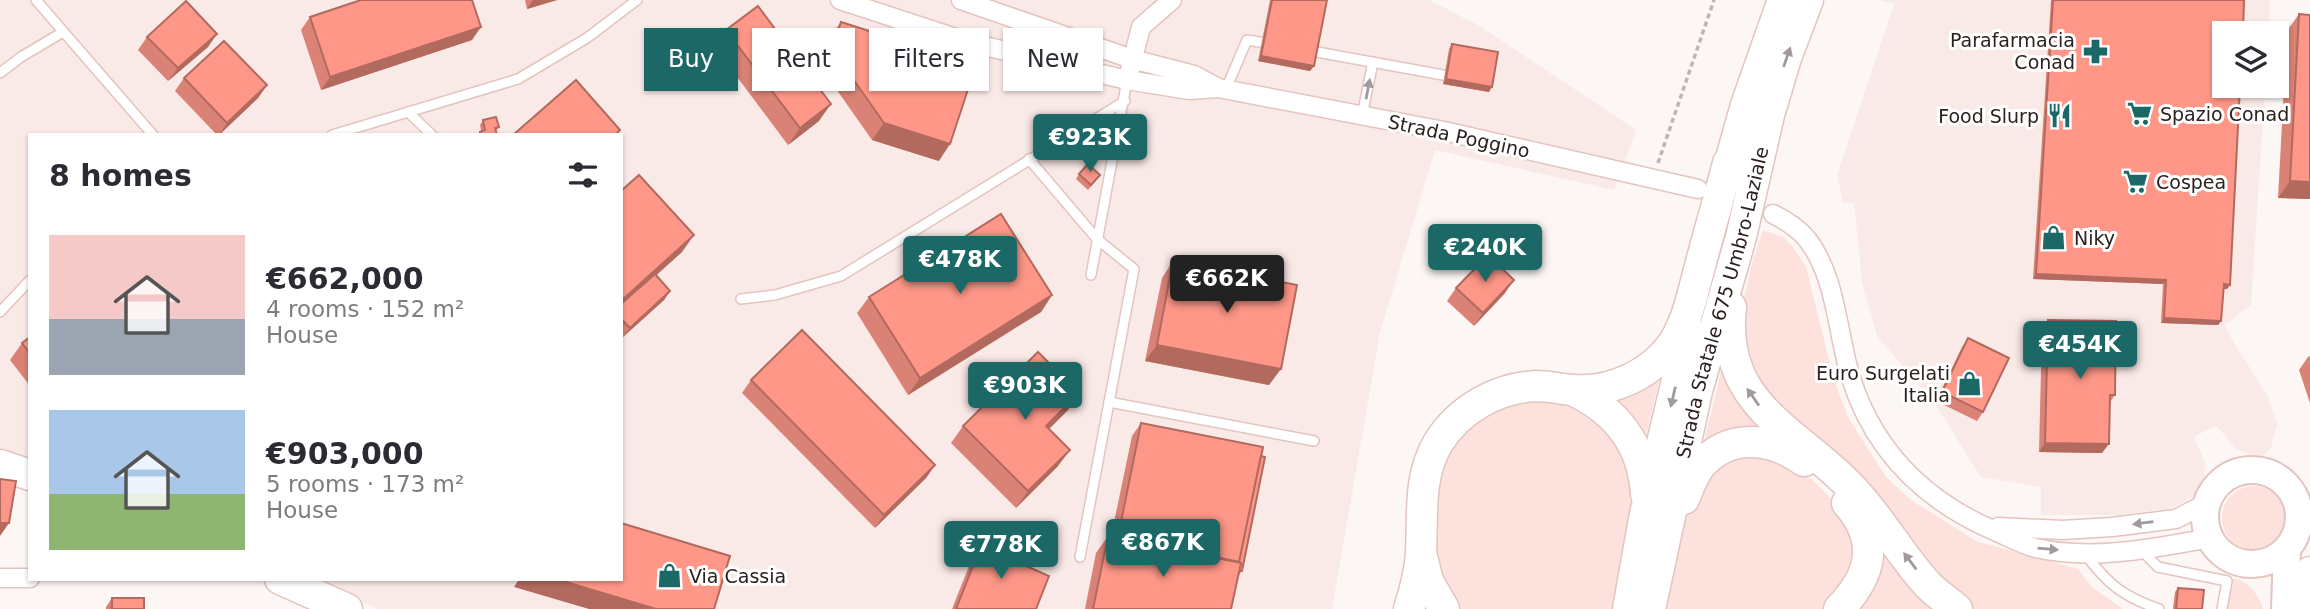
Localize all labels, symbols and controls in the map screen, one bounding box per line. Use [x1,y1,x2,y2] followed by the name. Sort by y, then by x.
[2212,21,2289,98] map controls
[2212,21,2289,98] button: layers
[644,28,738,91] chip: Buy
[752,28,855,91] chip: Rent
[869,28,989,91] chip: Filters
[1003,28,1103,91] chip: New
[1950,29,2075,73] place label: Parafarmacia Conad
[2081,37,2109,65] pharmacy icon: Parafarmacia Conad
[1782,46,1793,67] one-way arrow
[1362,78,1373,100] one-way arrow
[2126,100,2154,128] supermarket icon: Spazio Conad
[2045,102,2073,130] restaurant icon: Food Slurp
[2160,103,2289,125] place label: Spazio Conad
[1938,105,2039,127] place label: Food Slurp
[1386,110,1532,162] street label: Strada Poggino
[1041,114,1139,174] pin: €923K
[1049,124,1131,150] text: €923K
[1672,144,1772,460] street label: Strada Statale 675 Umbro-Laziale
[564,156,602,194] icon: filters
[49,158,192,193] text: 8 homes
[2122,168,2150,196] supermarket icon: Cospea
[2156,171,2226,193] place label: Cospea
[1436,224,1534,284] pin: €240K
[2040,224,2068,252] shop icon: Niky
[2074,227,2115,249] place label: Niky
[1444,234,1526,260] text: €240K
[911,236,1009,296] pin: €478K
[919,246,1001,272] text: €478K
[1178,256,1276,315] pin: €662K
[266,261,424,296] text: €662,000
[105,263,189,347] icon: home
[1186,265,1268,291] text: €662K
[266,296,464,322] text: 4 rooms · 152 m²
[266,322,338,348] text: House
[2031,322,2129,381] pin: €454K
[2039,331,2121,357] text: €454K
[976,362,1074,422] pin: €903K
[1816,362,1950,406] place label: Euro Surgelati Italia
[1956,370,1984,398] shop icon: Euro Surgelati Italia
[984,372,1066,398] text: €903K
[1667,386,1678,408] one-way arrow
[1746,388,1760,406] one-way arrow
[266,436,424,471] text: €903,000
[105,438,189,522] icon: home
[266,471,464,497] text: 5 rooms · 173 m²
[266,497,338,523] text: House
[2132,517,2154,528] one-way arrow
[1114,520,1212,579] pin: €867K
[952,522,1050,581] pin: €778K
[1122,529,1204,555] text: €867K
[960,531,1042,557] text: €778K
[2037,544,2059,555] one-way arrow
[1903,551,1917,570] one-way arrow
[655,562,683,590] shop icon: Via Cassia
[689,565,786,587] place label: Via Cassia

